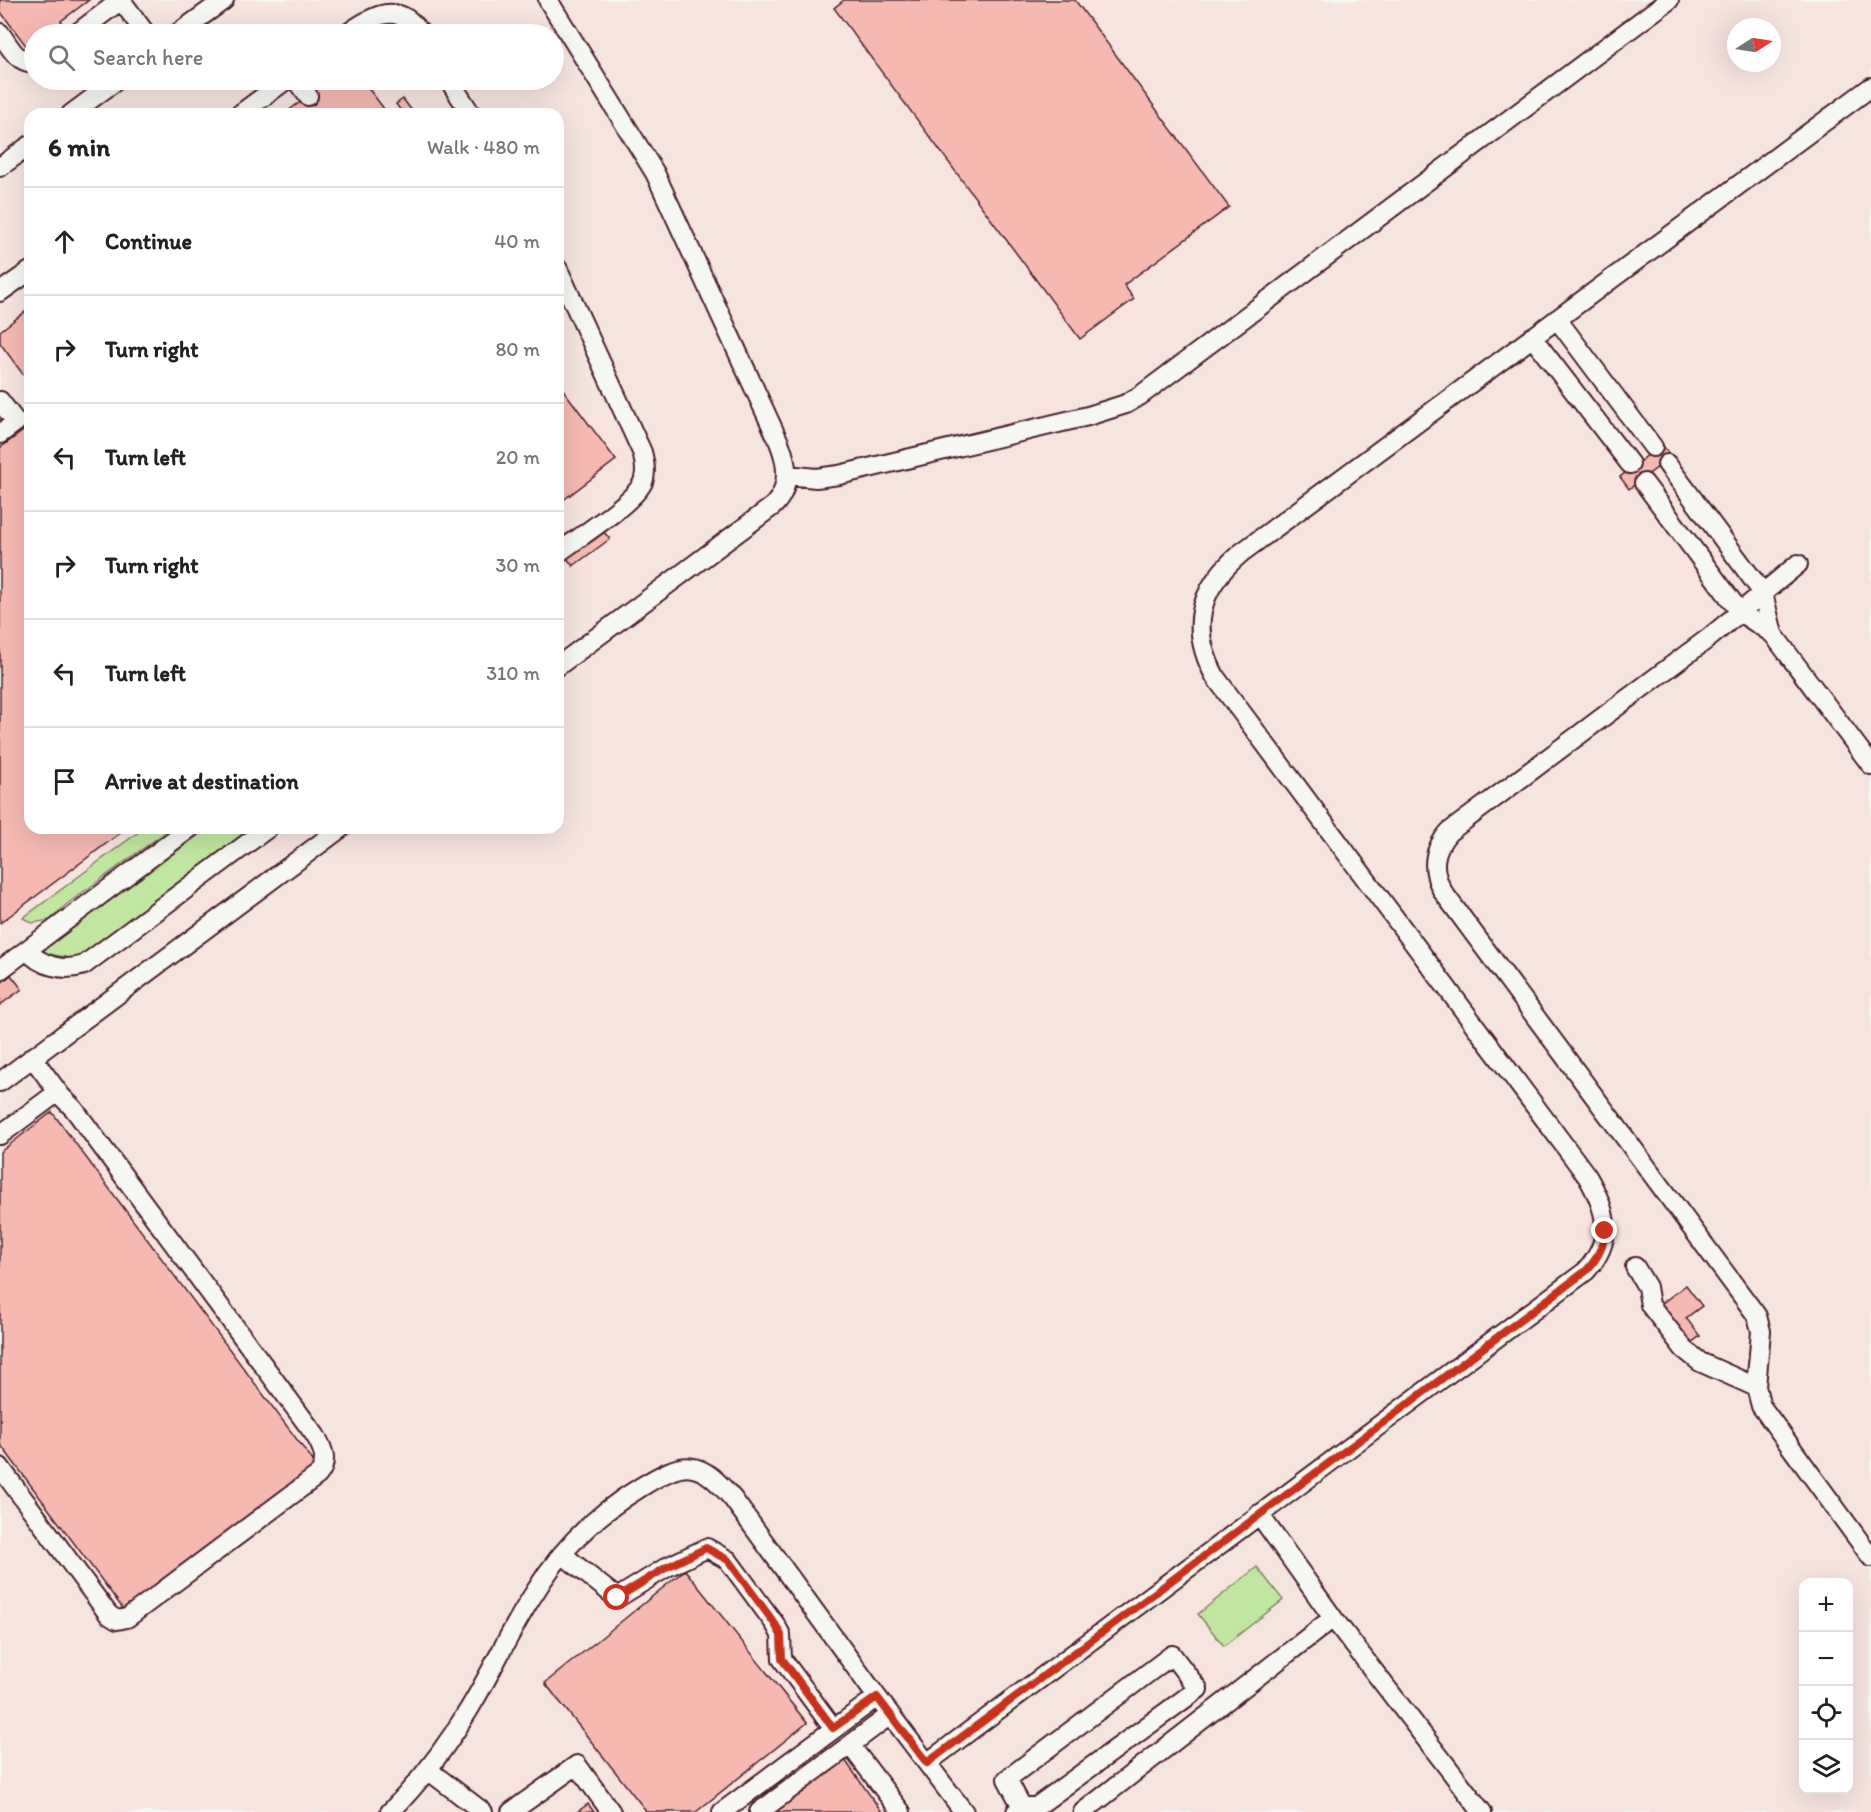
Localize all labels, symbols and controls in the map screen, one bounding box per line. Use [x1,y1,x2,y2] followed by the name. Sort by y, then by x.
[1727,18,1781,72] north arrow
[24,24,564,90] search box
[45,41,78,74] icon: search
[93,44,203,71] text: Search here
[48,131,110,163] text: 6 min
[427,135,540,159] text: Walk · 480 m
[48,225,81,258] icon: ahead
[105,228,192,255] text: Continue
[494,229,540,253] text: 40 m
[48,333,81,366] icon: right
[105,336,199,363] text: Turn right
[495,337,540,361] text: 80 m
[48,441,81,474] icon: left
[105,444,186,471] text: Turn left
[496,445,540,469] text: 20 m
[48,549,81,582] icon: right
[105,552,199,579] text: Turn right
[495,553,540,577] text: 30 m
[48,657,81,690] icon: left
[105,660,186,687] text: Turn left
[486,661,540,685] text: 310 m
[48,765,81,798] icon: arrive
[105,768,299,795] text: Arrive at destination
[1591,1217,1617,1243] route end
[1799,1578,1853,1794] map controls
[1799,1578,1853,1632] button: +
[603,1584,629,1610] route start
[1799,1632,1853,1686] button: −
[1799,1686,1853,1740] button: locate
[1799,1740,1853,1794] button: layers

